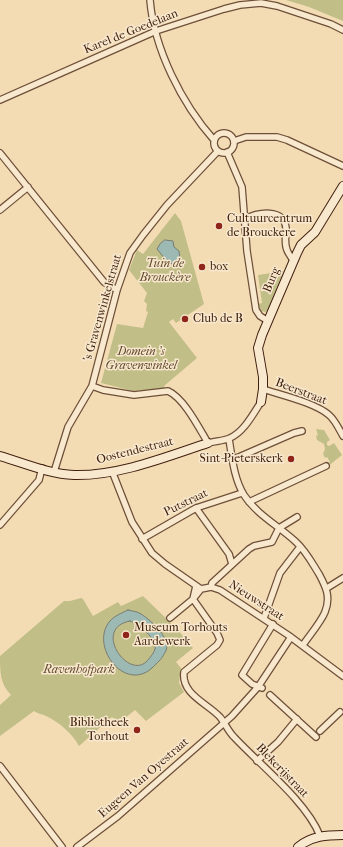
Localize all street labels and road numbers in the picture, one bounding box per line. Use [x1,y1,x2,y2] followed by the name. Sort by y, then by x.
[82,6,180,58] street label: Karel de Goedelaan
[81,253,125,363] street label: 's Gravenwinkelstraat
[260,265,284,295] street label: Burg
[273,376,329,408] street label: Beerstraat
[95,434,175,468] street label: Oostendestraat
[162,486,210,520] street label: Putstraat
[226,578,286,624] street label: Nieuwstraat
[96,735,192,821] street label: Eugeen Van Oyestraat
[253,741,311,801] street label: Blekerijstraat

